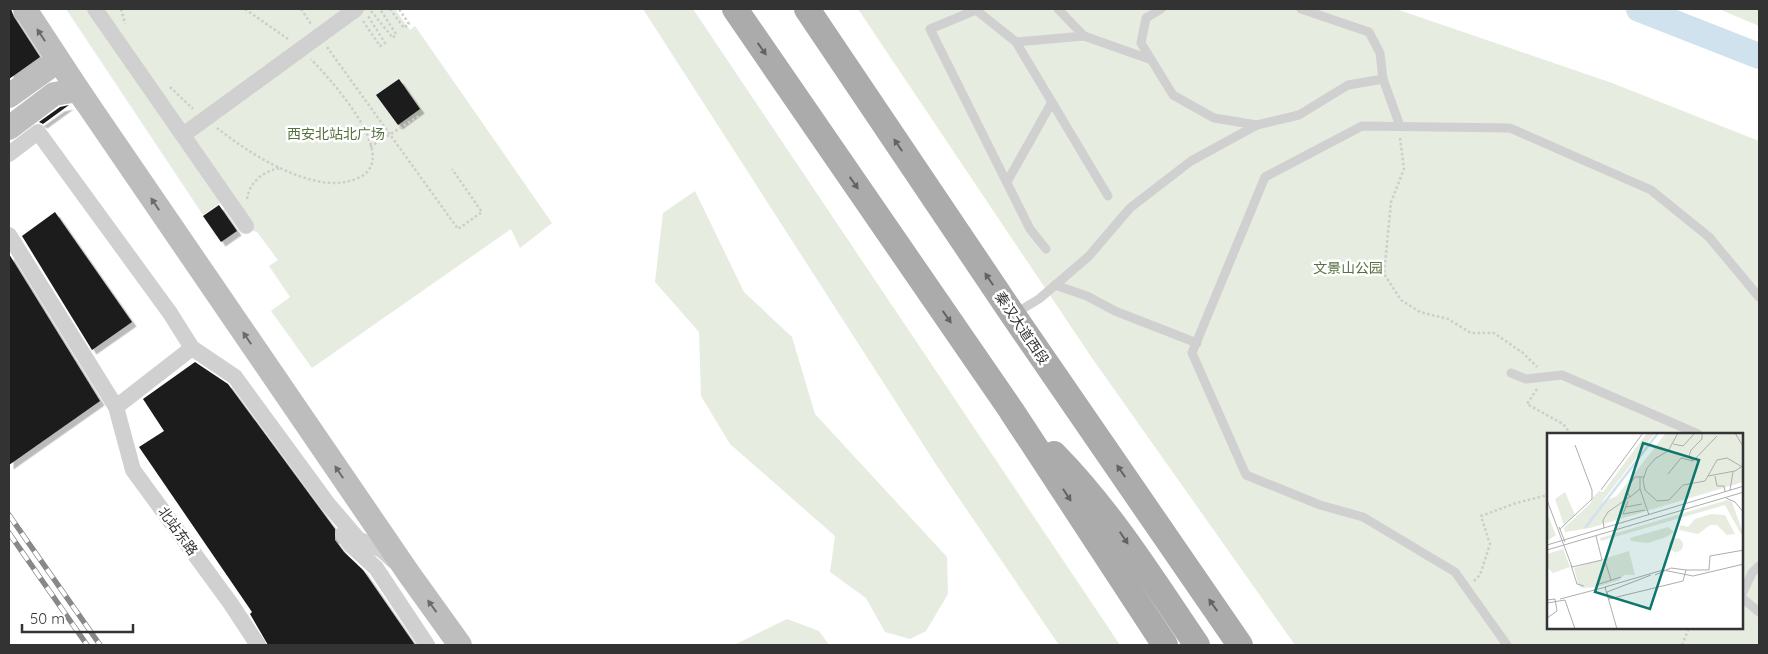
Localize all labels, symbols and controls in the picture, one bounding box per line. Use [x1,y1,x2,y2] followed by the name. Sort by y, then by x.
[37,28,46,41] one-way arrow
[757,42,767,56] one-way arrow
[287,125,385,143] park label: 西安北站北广场
[893,138,903,151] one-way arrow
[849,176,859,190] one-way arrow
[151,197,160,211] one-way arrow
[1313,259,1383,277] park label: 文景山公园
[984,273,994,286] one-way arrow
[991,288,1053,368] street label: 秦汉大道西段
[942,310,952,323] one-way arrow
[242,331,252,345] one-way arrow
[1547,433,1743,629] inset map
[1116,464,1125,478] one-way arrow
[334,465,344,479] one-way arrow
[1062,488,1071,502] one-way arrow
[154,503,202,559] street label: 北站东路
[1119,532,1129,545] one-way arrow
[1208,598,1218,612] one-way arrow
[426,600,437,613] one-way arrow
[22,602,134,634] scale bar
[30,609,65,628] text: 50 m

